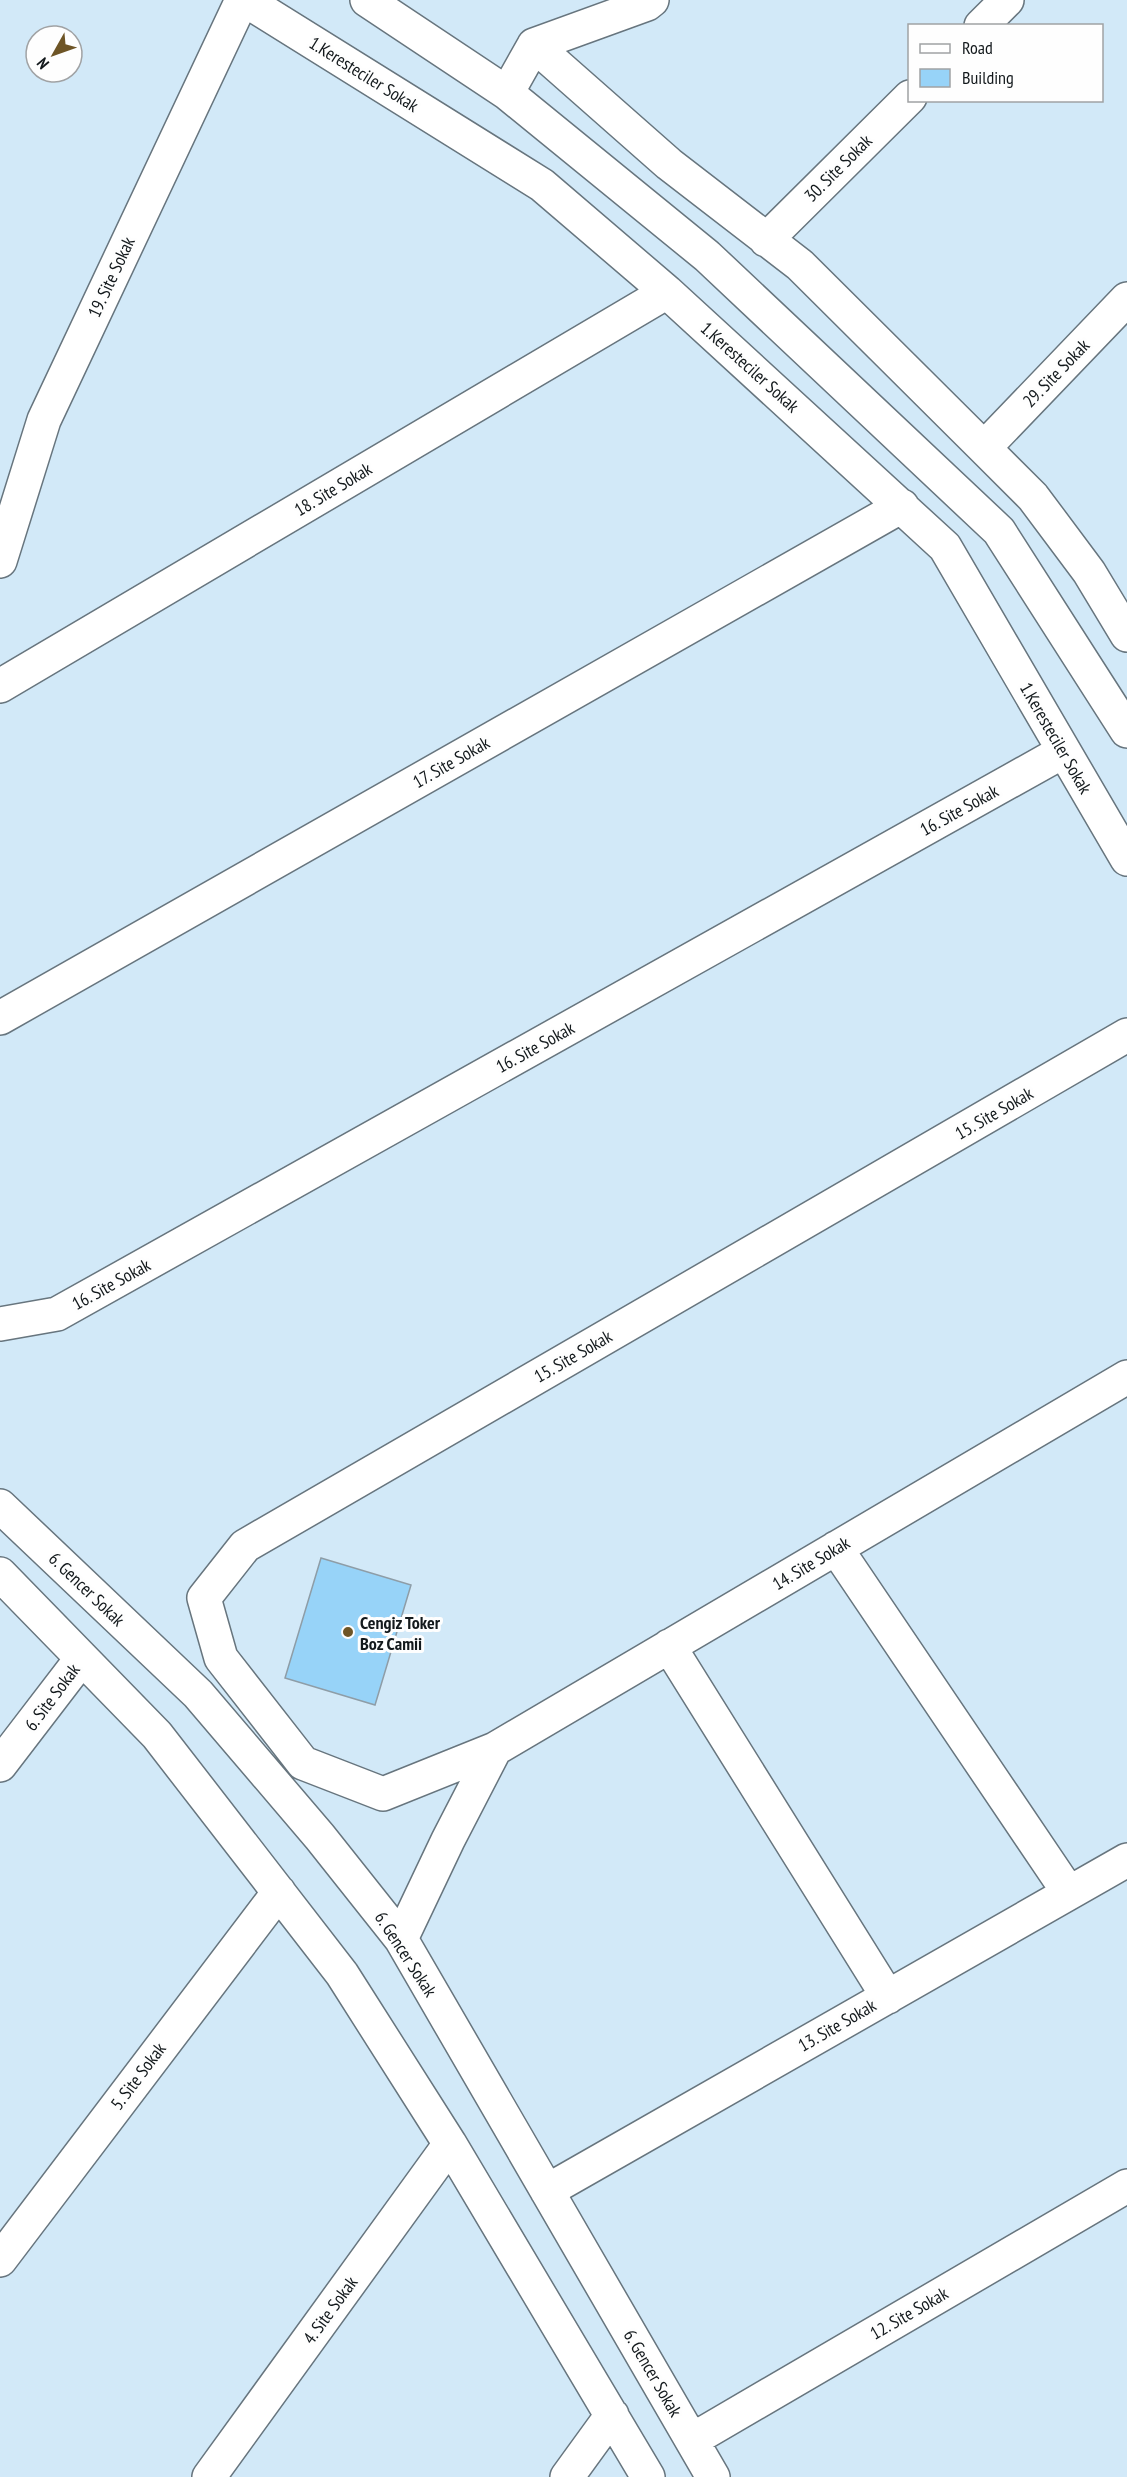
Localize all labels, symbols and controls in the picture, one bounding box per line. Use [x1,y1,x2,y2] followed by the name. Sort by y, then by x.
[24,24,84,84] north arrow
[908,24,1103,102] legend
[305,31,423,117] street label: 1.Keresteciler Sokak
[962,36,993,59] text: Road
[32,54,53,73] text: N
[962,66,1014,89] text: Building
[799,129,877,207] street label: 30. Site Sokak
[82,233,140,321] street label: 19. Site Sokak
[696,317,804,417] street label: 1.Keresteciler Sokak
[1018,334,1094,412] street label: 29. Site Sokak
[290,457,376,521] street label: 18. Site Sokak
[1015,678,1097,798] street label: 1.Keresteciler Sokak
[409,731,493,793] street label: 17. Site Sokak
[916,779,1002,841] street label: 16. Site Sokak
[492,1016,578,1078] street label: 16. Site Sokak
[951,1081,1037,1145] street label: 15. Site Sokak
[68,1253,154,1315] street label: 16. Site Sokak
[530,1324,616,1388] street label: 15. Site Sokak
[768,1531,854,1595] street label: 14. Site Sokak
[44,1547,130,1631] street label: 6. Gencer Sokak
[360,1611,441,1655] place label: Cengiz Toker Boz Camii
[341,1625,355,1639] marker: Cengiz Toker Boz Camii
[19,1659,85,1735] street label: 6. Site Sokak
[370,1907,442,2001] street label: 6. Gencer Sokak
[794,1993,880,2057] street label: 13. Site Sokak
[105,2038,171,2114] street label: 5. Site Sokak
[298,2272,362,2348] street label: 4. Site Sokak
[866,2281,952,2345] street label: 12. Site Sokak
[619,2325,687,2421] street label: 6. Gencer Sokak

